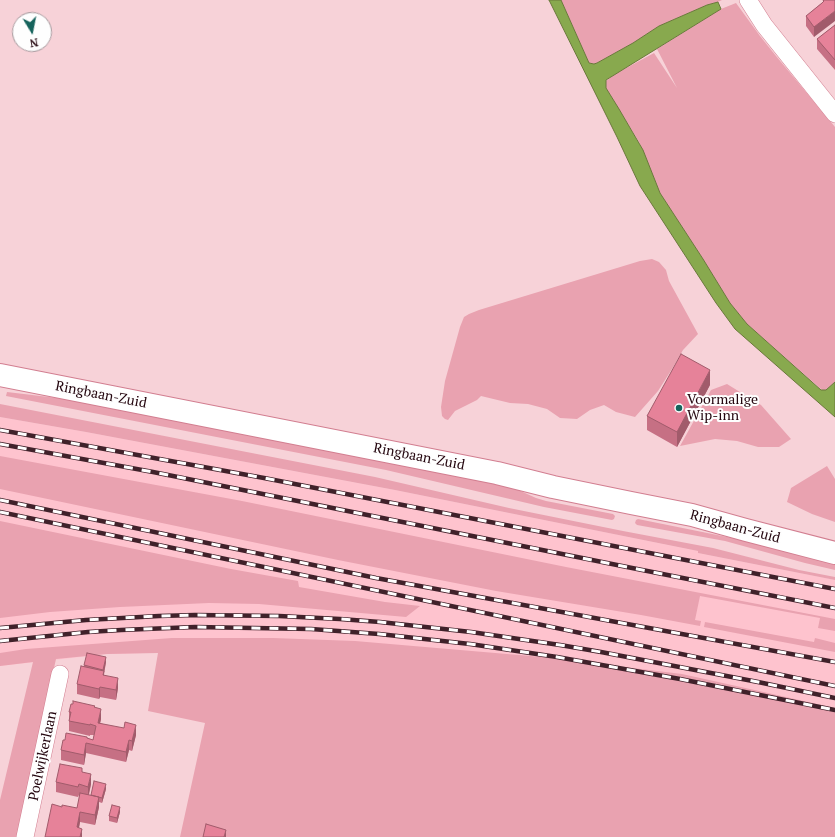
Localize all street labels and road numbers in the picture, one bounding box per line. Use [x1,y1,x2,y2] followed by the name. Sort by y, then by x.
[54,378,148,412] street label: Ringbaan-Zuid
[372,440,466,474] street label: Ringbaan-Zuid
[688,507,782,547] street label: Ringbaan-Zuid
[25,710,61,802] street label: Poelwijkerlaan

